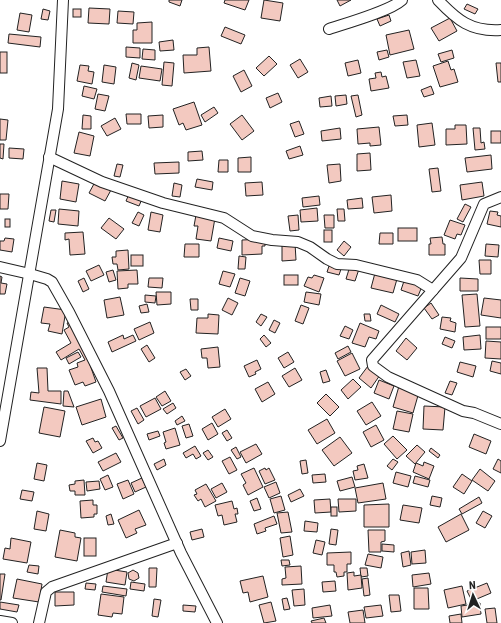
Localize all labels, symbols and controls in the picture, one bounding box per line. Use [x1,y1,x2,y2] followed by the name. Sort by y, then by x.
[453,575,493,615] north arrow
[469,579,476,592] text: N

